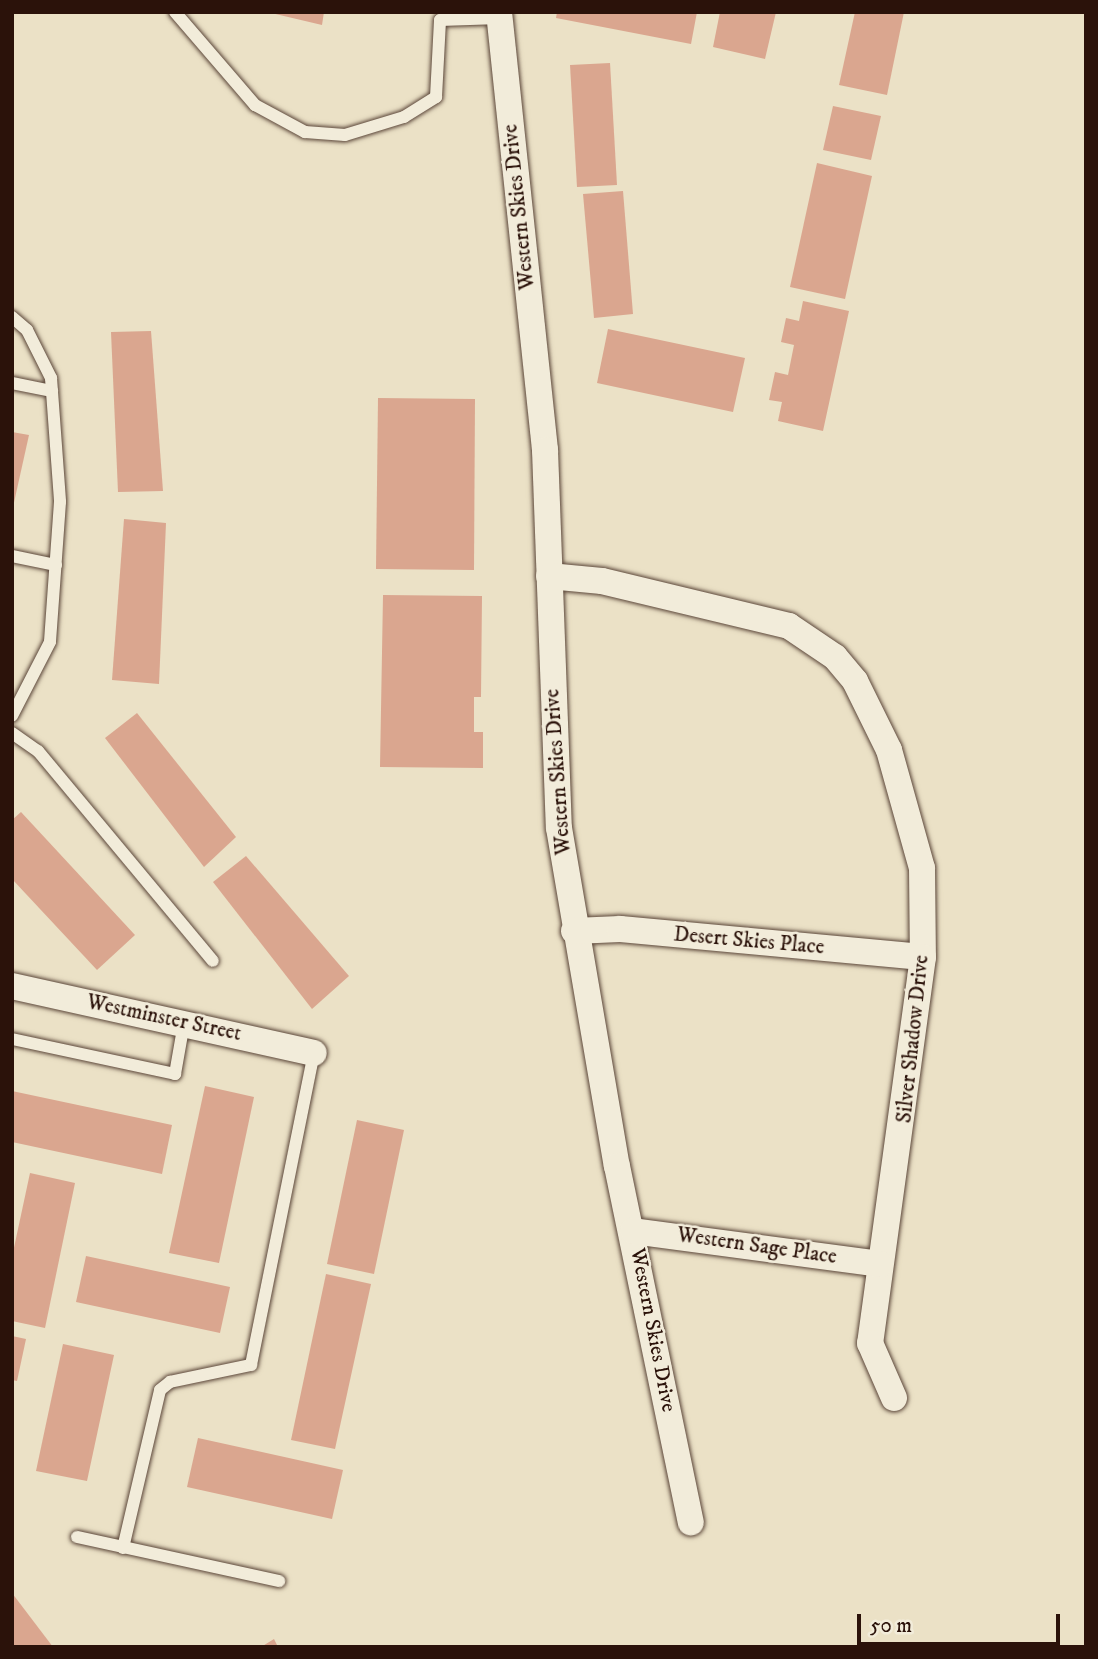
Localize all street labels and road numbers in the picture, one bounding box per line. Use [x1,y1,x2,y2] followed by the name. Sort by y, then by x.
[498,123,540,291] street label: Western Skies Drive
[540,688,576,856] street label: Western Skies Drive
[673,922,825,960] street label: Desert Skies Place
[892,954,934,1124] street label: Silver Shadow Drive
[84,989,244,1047] street label: Westminster Street
[675,1222,839,1270] street label: Western Sage Place
[625,1246,681,1414] street label: Western Skies Drive

